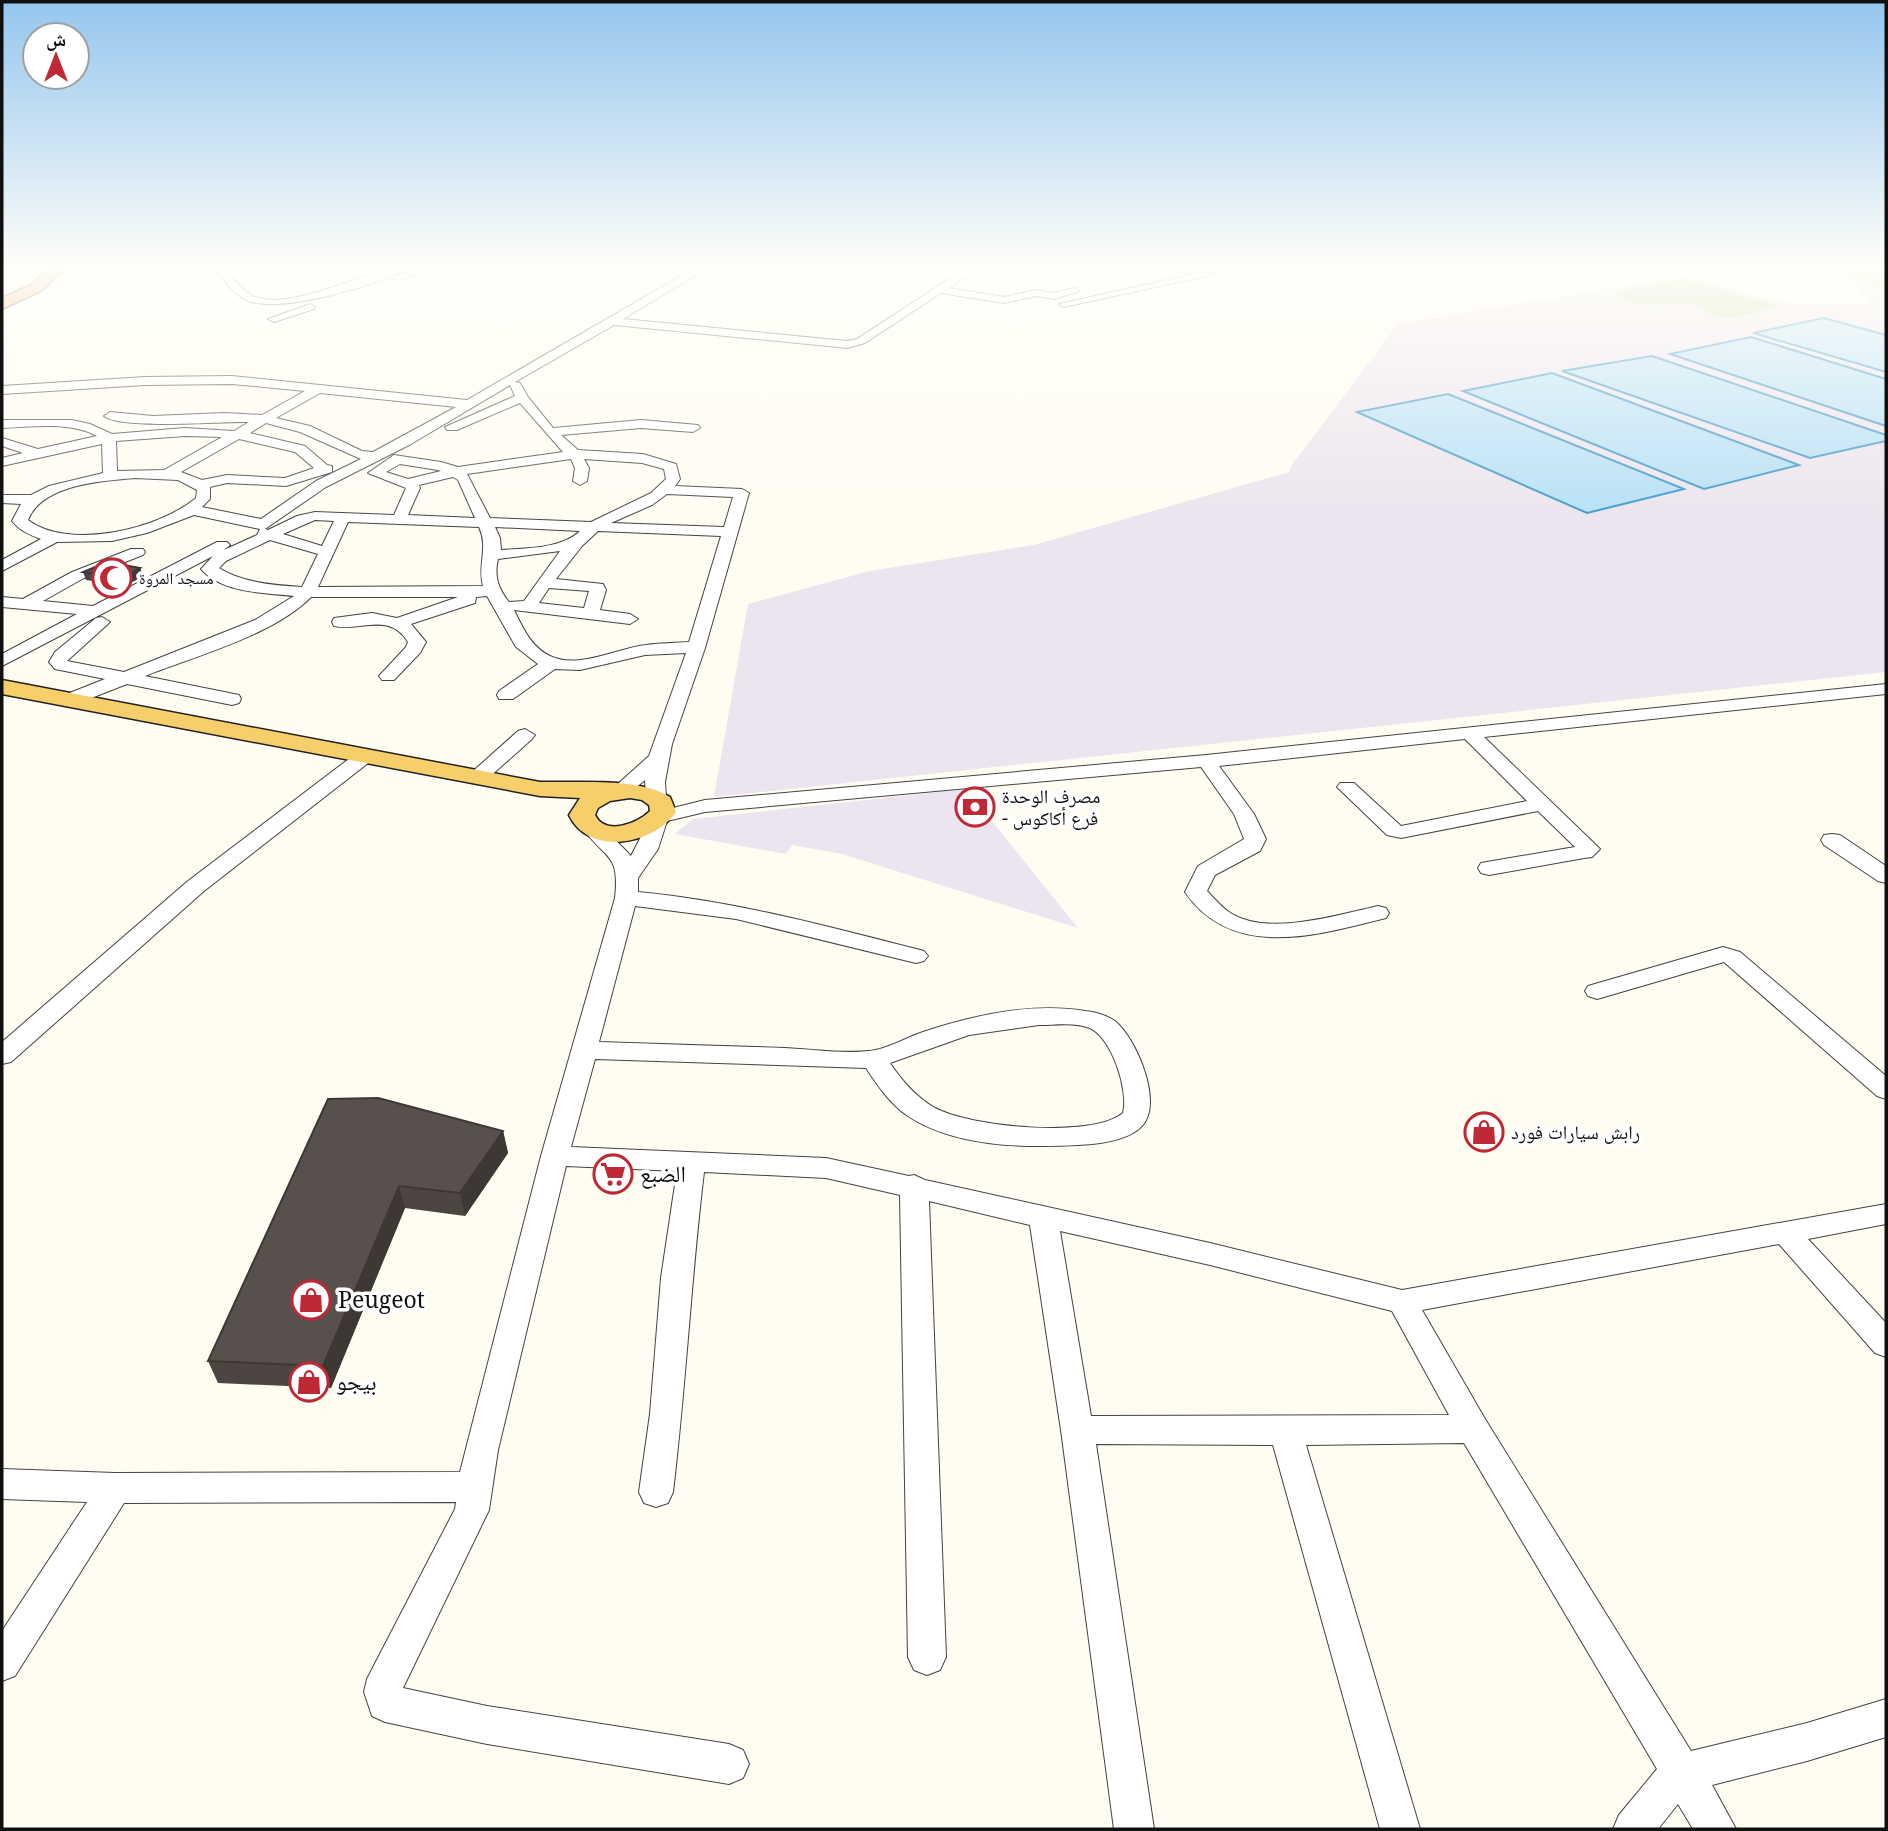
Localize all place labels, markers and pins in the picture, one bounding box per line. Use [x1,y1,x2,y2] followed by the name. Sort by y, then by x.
[91,557,133,599] mosque icon: مسجد المروة
[139,567,214,589] place label: مسجد المروة
[1002,783,1100,831] place label: مصرف الوحدة - فرع أكاكوس
[954,786,996,828] bank icon: مصرف الوحدة - فرع أكاكوس
[1463,1111,1505,1153] shop icon: رابش سيارات فورد
[1511,1119,1640,1145] place label: رابش سيارات فورد
[592,1153,634,1195] supermarket icon: الضبع
[640,1157,686,1189] place label: الضبع
[290,1279,332,1321] shop icon: Peugeot
[338,1283,425,1315] place label: Peugeot
[288,1361,330,1403] shop icon: بيجو
[336,1365,377,1397] place label: بيجو

